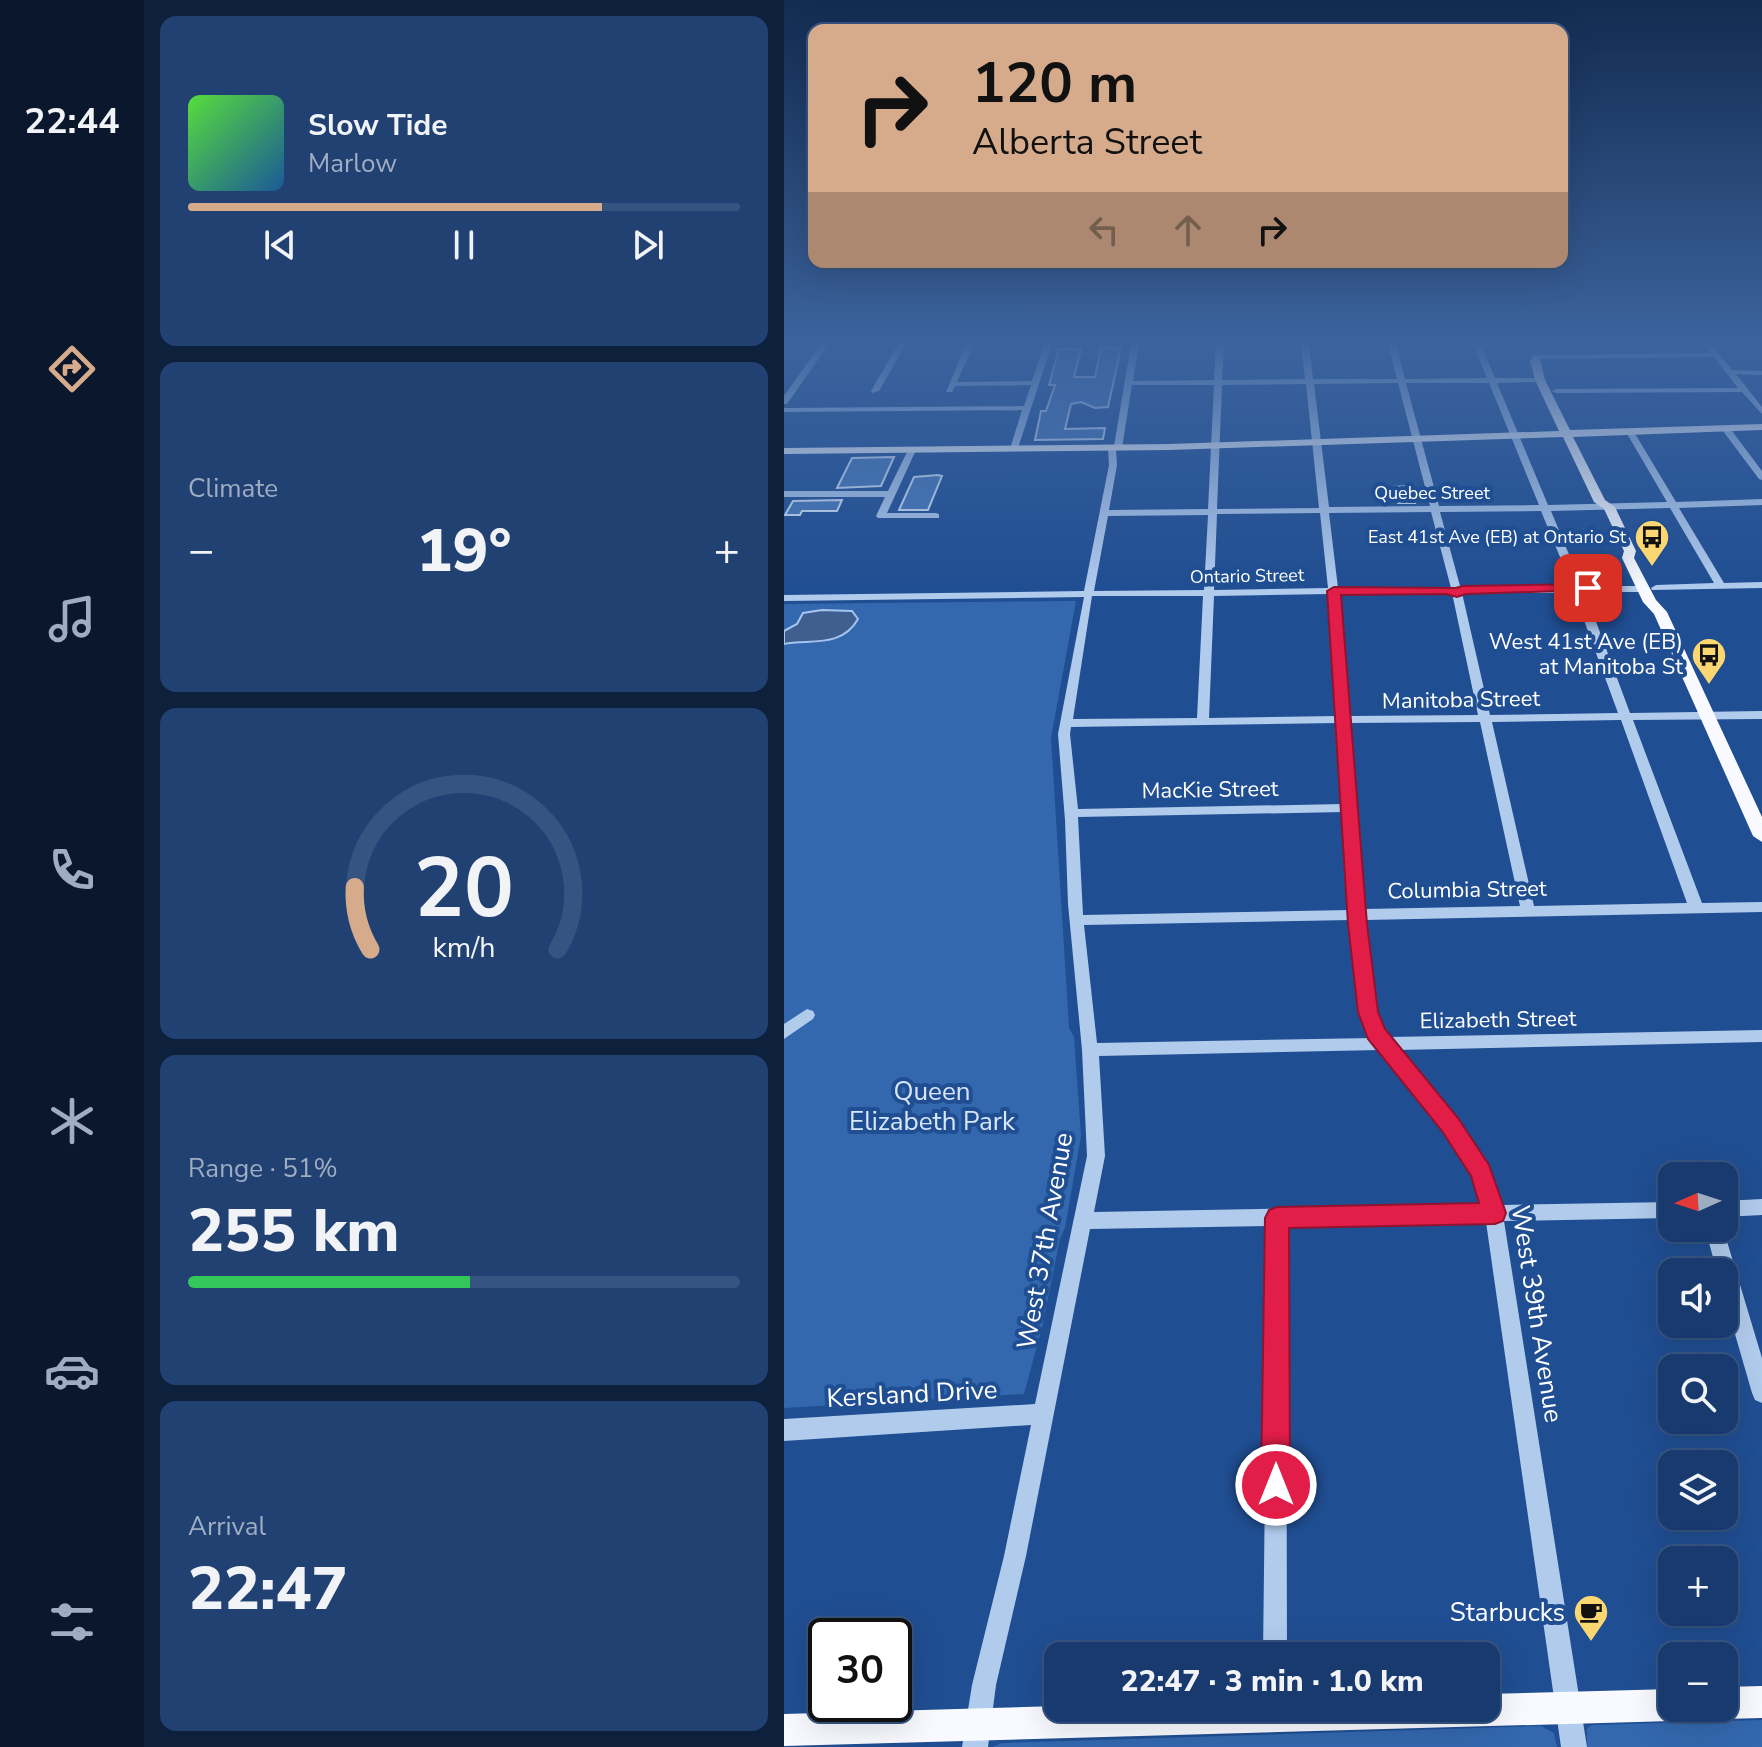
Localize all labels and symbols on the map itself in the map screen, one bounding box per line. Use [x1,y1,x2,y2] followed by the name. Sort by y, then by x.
[1374,481,1491,505] street label: Quebec Street
[1633,518,1671,568] bus stop icon: East 41st Ave (EB) at Ontario St
[1368,525,1627,549] place label: East 41st Ave (EB) at Ontario St
[1554,554,1622,622] pin
[1190,563,1305,589] street label: Ontario Street
[1489,627,1683,682] place label: West 41st Ave (EB) at Manitoba St
[1690,636,1728,686] bus stop icon: West 41st Ave (EB) at Manitoba St
[1382,684,1541,716] street label: Manitoba Street
[1141,774,1279,806] street label: MacKie Street
[1387,874,1547,906] street label: Columbia Street
[1419,1004,1577,1036] street label: Elizabeth Street
[849,1074,1016,1139] park label: Queen Elizabeth Park
[1009,1130,1081,1352] street label: West 37th Avenue
[1658,1162,1738,1242] north arrow
[1503,1203,1571,1425] street label: West 39th Avenue
[826,1372,998,1416] street label: Kersland Drive
[1234,1443,1318,1527] position arrow
[1572,1593,1610,1643] cafe icon: Starbucks
[1450,1595,1565,1630] place label: Starbucks
[808,1618,912,1722] speed limit sign: 30

